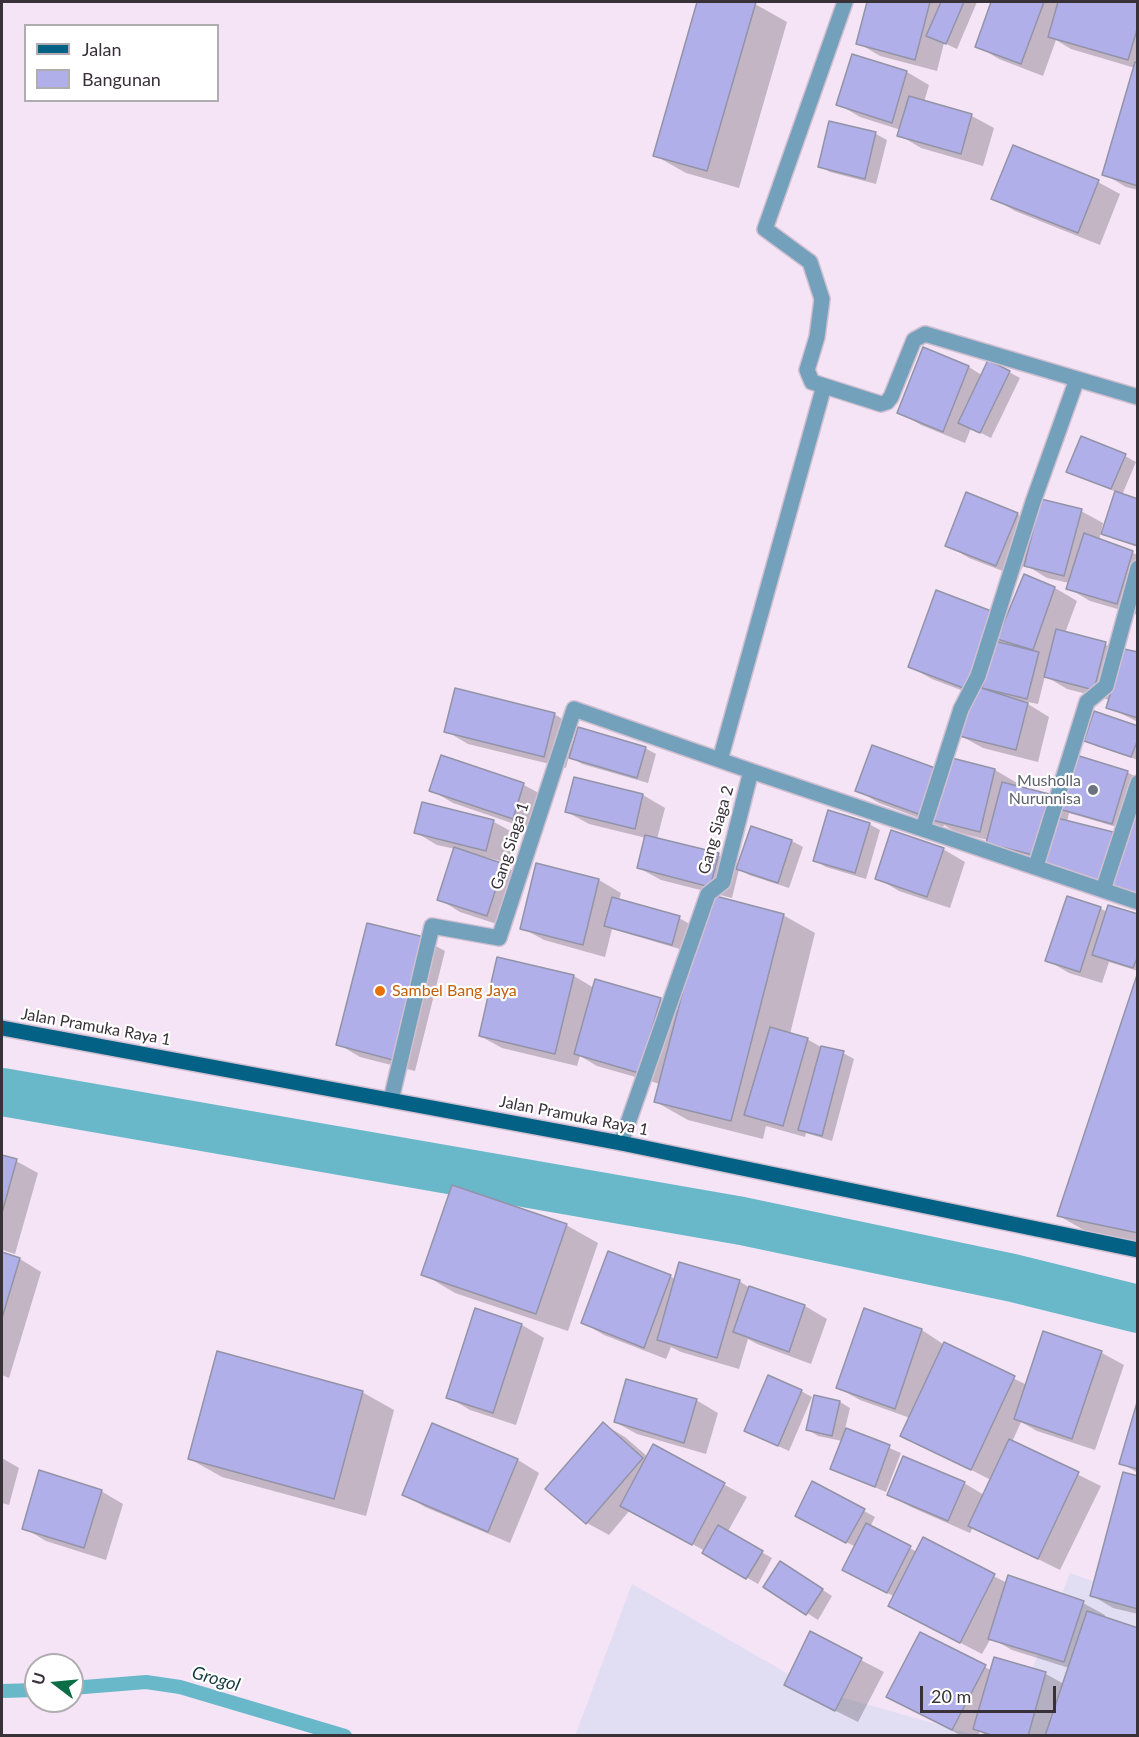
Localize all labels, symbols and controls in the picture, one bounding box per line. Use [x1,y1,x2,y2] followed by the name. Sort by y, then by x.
[24,24,219,102] legend
[82,38,121,60] text: Jalan
[82,68,161,90] text: Bangunan
[1009,771,1081,809] place label: Musholla Nurunnisa
[1086,783,1100,797] marker: Musholla Nurunnisa
[694,784,738,876] street label: Gang Siaga 2
[487,800,533,892] street label: Gang Siaga 1
[392,981,517,1001] place label: Sambel Bang Jaya
[373,984,387,998] marker: Sambel Bang Jaya
[20,1004,172,1050] street label: Jalan Pramuka Raya 1
[498,1092,650,1140] street label: Jalan Pramuka Raya 1
[24,1653,84,1713] north arrow
[189,1662,243,1696] water label: Grogol
[27,1670,49,1687] text: U
[923,1674,1060,1712] scale bar
[931,1685,971,1707] text: 20 m

